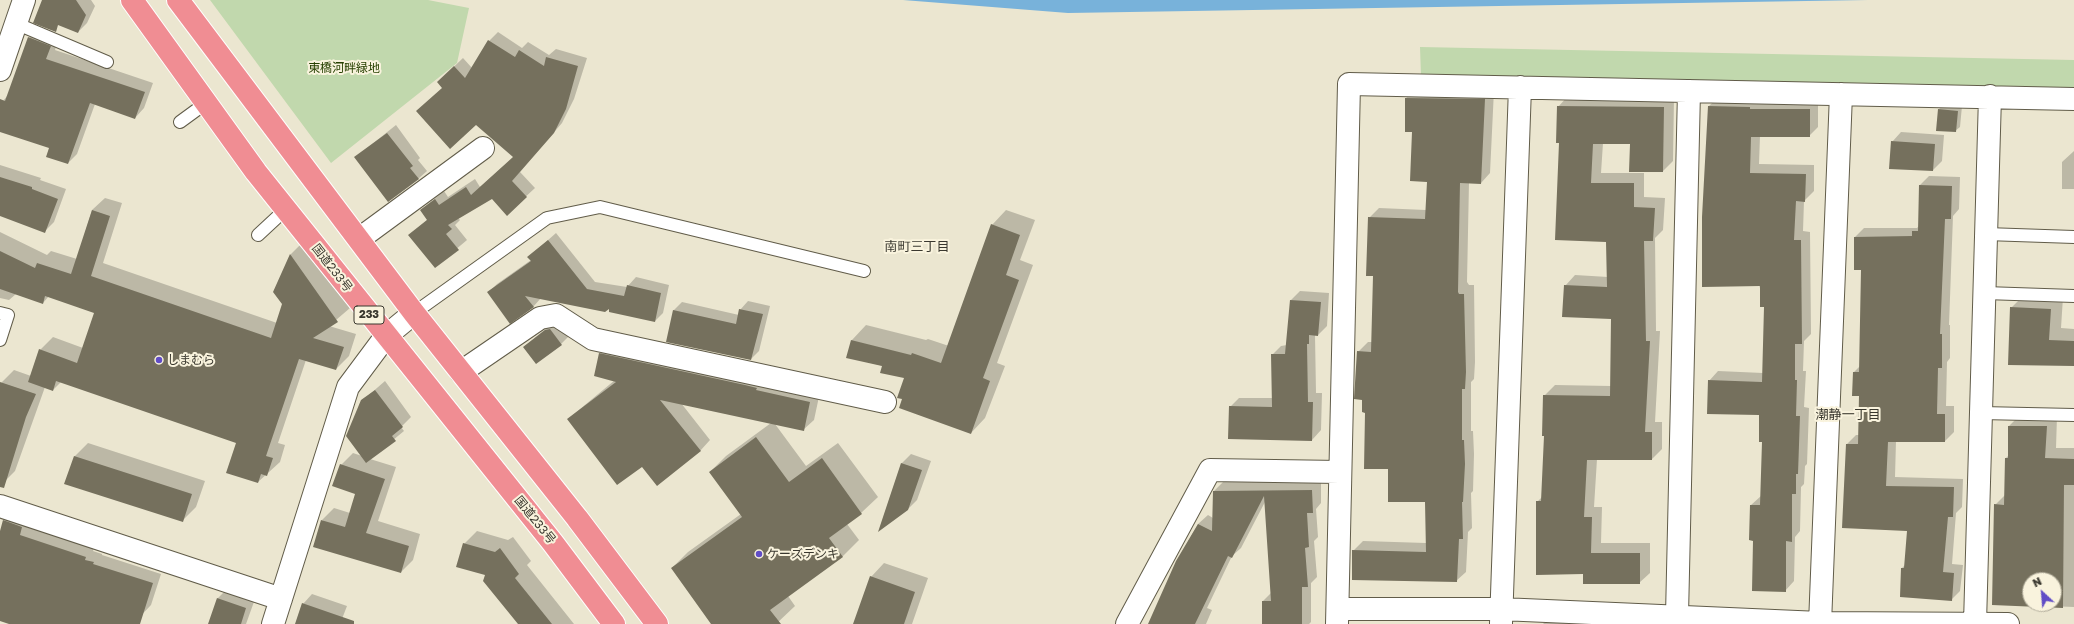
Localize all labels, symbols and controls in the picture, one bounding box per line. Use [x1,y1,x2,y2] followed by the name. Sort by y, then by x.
[308,61,380,75] park label: 東橋河畔緑地
[885,239,949,255] district label: 南町三丁目
[309,241,355,295] street label: 国道233号
[354,306,384,324] road number: 233
[167,353,215,367] place label: しまむら
[154,355,164,365] marker: しまむら
[1816,407,1880,423] district label: 潮静一丁目
[511,493,559,547] street label: 国道233号
[767,547,839,561] place label: ケーズデンキ
[754,549,764,559] marker: ケーズデンキ
[2022,572,2062,612] north arrow
[2030,574,2044,589] text: N

